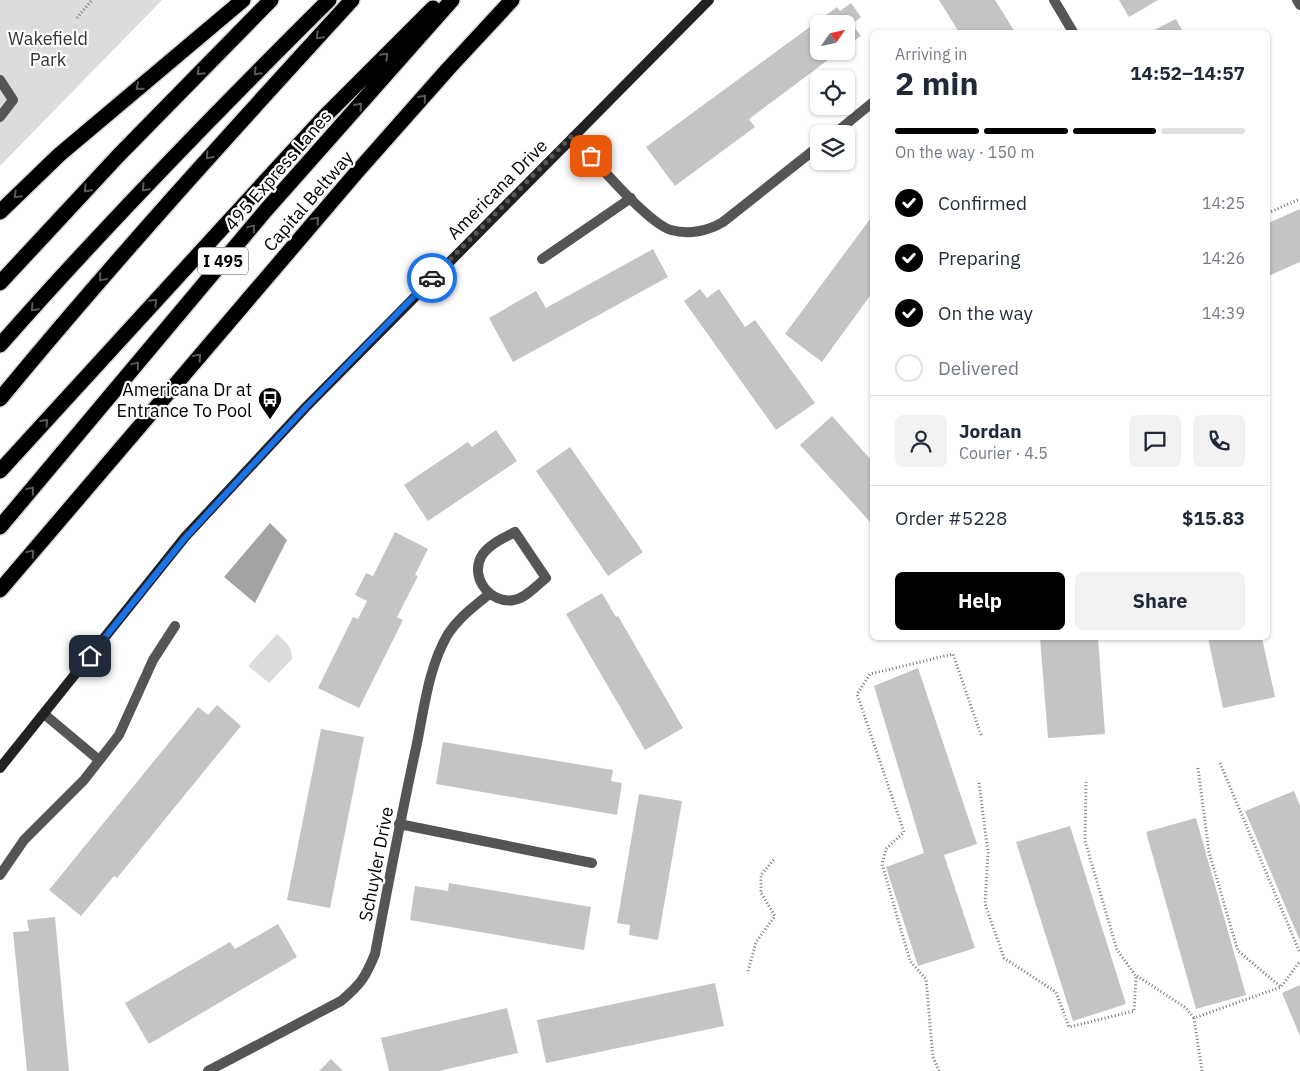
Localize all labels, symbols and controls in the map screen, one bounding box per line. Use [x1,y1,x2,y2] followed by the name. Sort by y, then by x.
[810,15,855,60] north arrow
[810,15,855,170] map controls
[8,27,88,71] park label: Wakefield Park
[316,30,325,39] one-way arrow
[895,44,967,64] text: Arriving in
[379,52,388,61] one-way arrow
[1130,61,1245,85] text: 14:52–14:57
[895,62,979,104] text: 2 min
[197,66,206,75] one-way arrow
[254,66,263,75] one-way arrow
[810,70,855,115] button: locate
[135,81,144,90] one-way arrow
[417,95,425,104] one-way arrow
[353,102,362,111] one-way arrow
[219,105,337,235] street label: 495 Express Lanes
[810,125,855,170] button: layers
[442,134,552,244] street label: Americana Drive
[570,135,612,177] pin
[577,142,605,170] icon: bag
[895,142,1034,162] text: On the way · 150 m
[258,146,358,256] street label: Capital Beltway
[206,151,215,160] one-way arrow
[141,183,150,192] one-way arrow
[84,184,93,193] one-way arrow
[14,189,23,198] one-way arrow
[895,189,923,217] icon: check
[938,191,1027,215] text: Confirmed
[1202,193,1245,213] text: 14:25
[310,217,319,226] one-way arrow
[246,224,255,233] one-way arrow
[895,244,923,272] icon: check
[938,246,1020,270] text: Preparing
[198,248,248,274] road number: I 495
[1202,248,1245,268] text: 14:26
[407,253,457,303] courier
[418,264,446,292] icon: car
[99,272,108,281] one-way arrow
[148,298,157,307] one-way arrow
[895,299,923,327] icon: check
[938,301,1033,325] text: On the way
[31,302,40,311] one-way arrow
[1202,303,1245,323] text: 14:39
[193,354,201,363] one-way arrow
[938,356,1019,380] text: Delivered
[130,362,139,371] one-way arrow
[116,378,252,422] place label: Americana Dr at Entrance To Pool
[257,386,283,420] bus stop icon: Americana Dr at Entrance To Pool
[895,415,947,467] button: person
[1129,415,1181,467] button: chat
[1193,415,1245,467] button: phone
[39,418,48,427] one-way arrow
[959,419,1022,443] text: Jordan
[959,443,1048,463] text: Courier · 4.5
[26,487,34,496] one-way arrow
[895,506,1007,530] text: Order #5228
[1182,506,1245,530] text: $15.83
[26,550,34,559] one-way arrow
[895,572,1065,630] button: Help
[1075,572,1245,630] button: Share
[69,635,111,677] pin
[76,642,104,670] icon: home
[354,805,398,923] street label: Schuyler Drive

